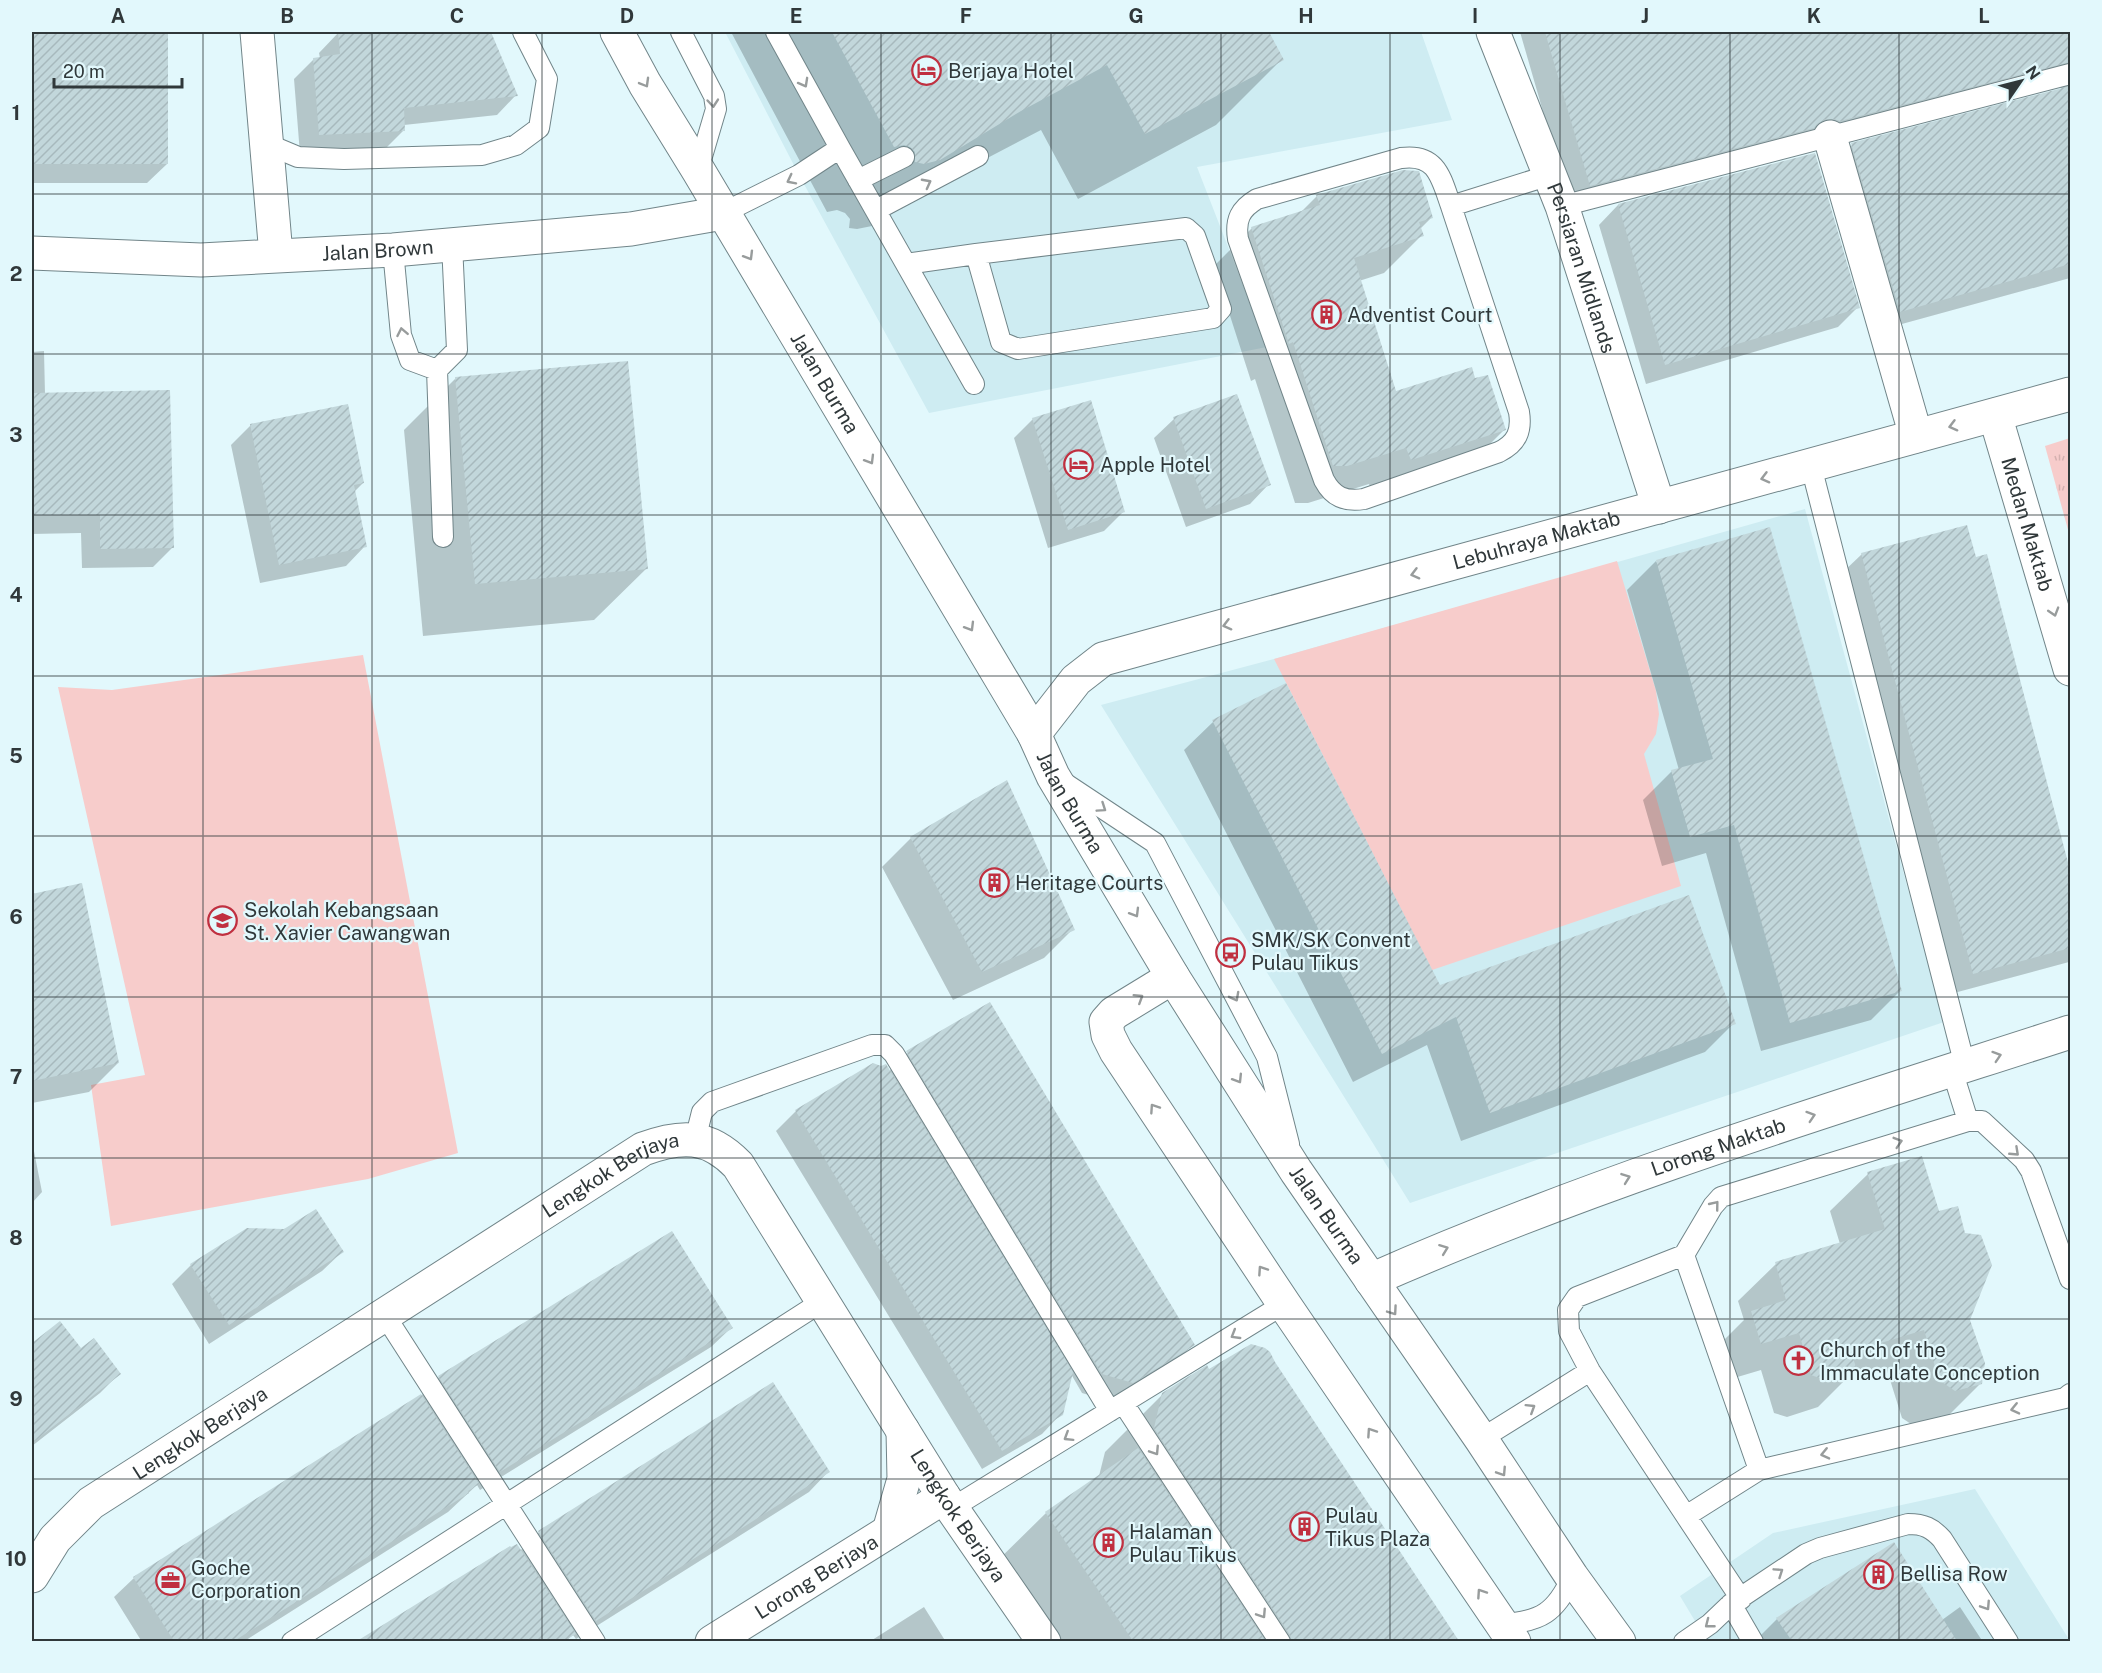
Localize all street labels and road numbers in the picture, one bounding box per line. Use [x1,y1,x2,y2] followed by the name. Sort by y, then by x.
[1542,179,1621,356] street label: Persiaran Midlands
[321,234,434,266] street label: Jalan Brown
[786,328,864,438] street label: Jalan Burma
[1996,454,2058,594] street label: Medan Maktab
[1450,506,1623,575] street label: Lebuhraya Maktab
[1032,748,1108,858] street label: Jalan Burma
[1648,1113,1789,1181] street label: Lorong Maktab
[537,1128,681,1223] street label: Lengkok Berjaya
[1284,1161,1369,1269] street label: Jalan Burma
[128,1381,272,1485] street label: Lengkok Berjaya
[905,1445,1011,1587] street label: Lengkok Berjaya
[750,1529,882,1624] street label: Lorong Berjaya

